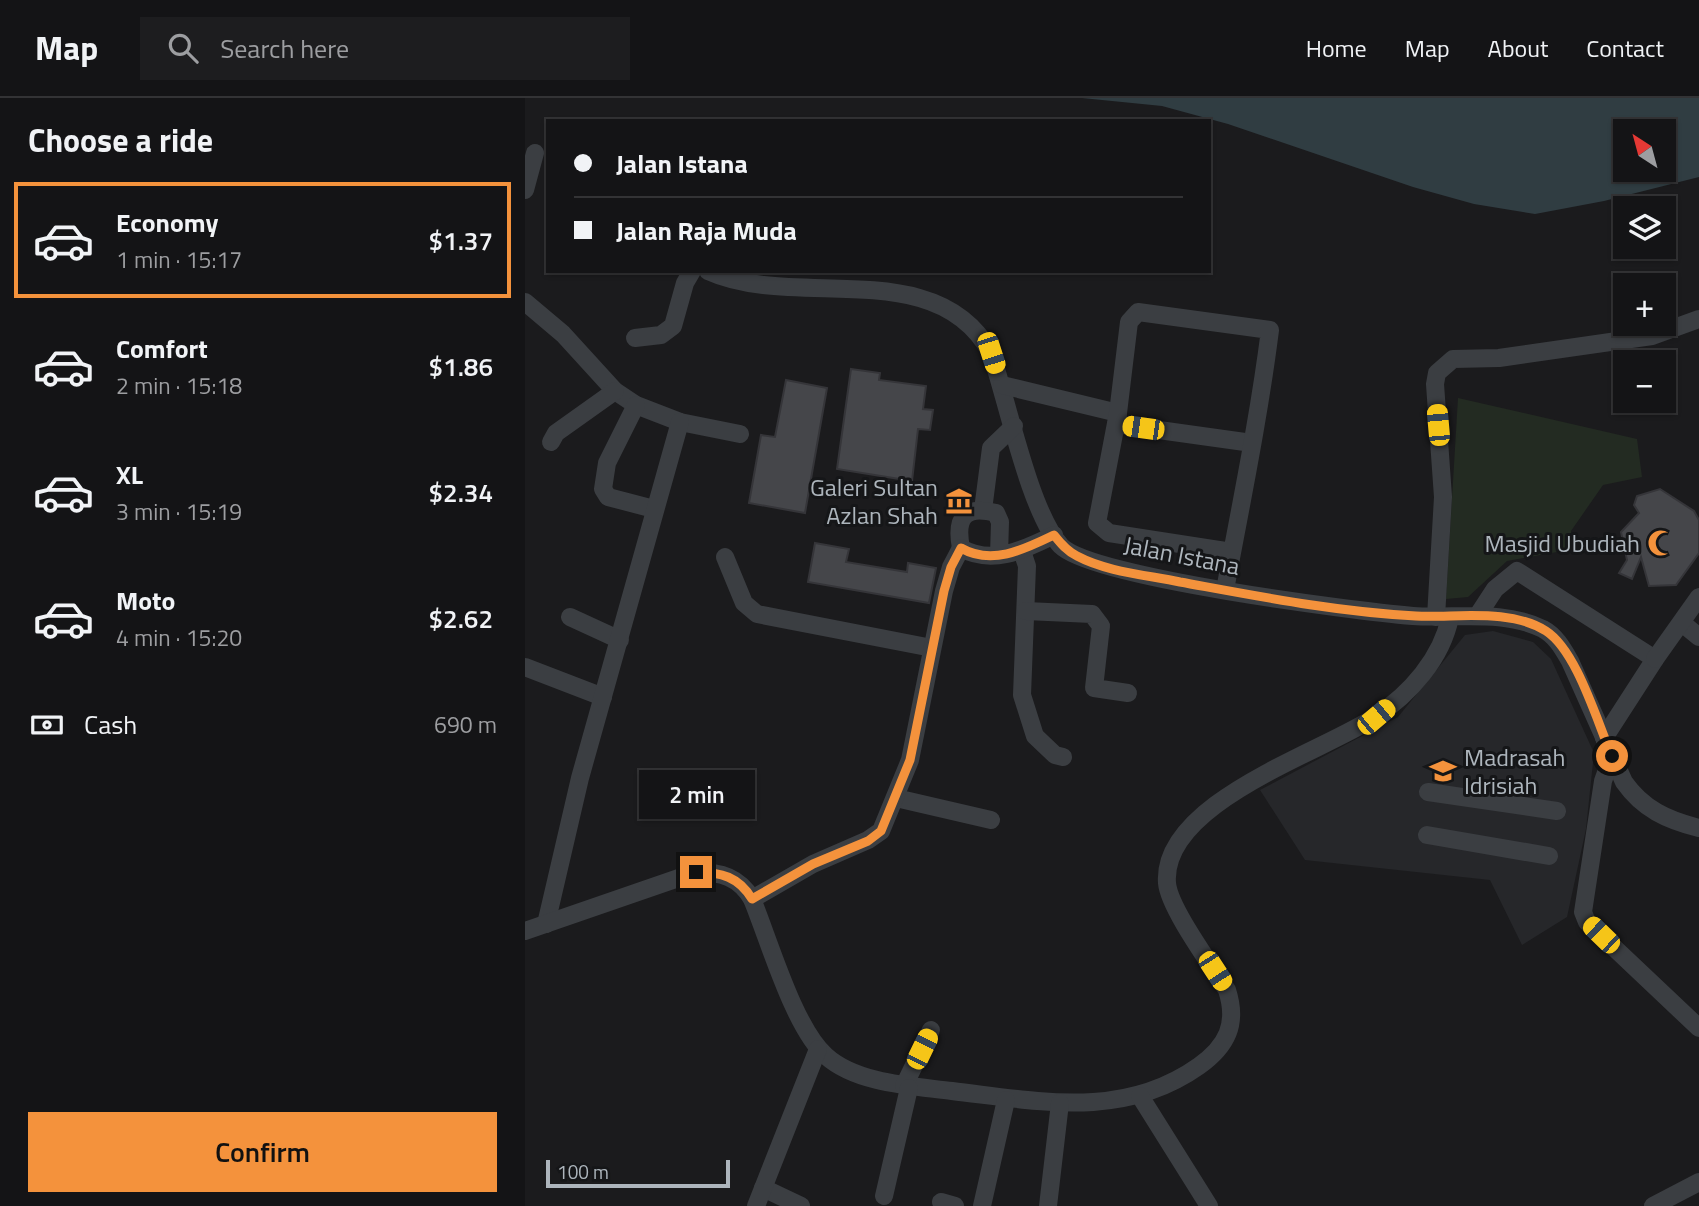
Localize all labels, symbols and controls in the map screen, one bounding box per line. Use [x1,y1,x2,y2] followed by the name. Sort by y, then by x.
[140,17,630,80] search box
[35,23,98,73] text: Map
[164,29,202,67] icon: search
[220,29,349,68] text: Search here
[1306,30,1367,66] text: Home
[1405,30,1450,66] text: Map
[1488,30,1548,66] text: About
[1586,30,1664,66] text: Contact
[28,116,213,164] text: Choose a ride
[1613,119,1677,182] north arrow
[1613,119,1676,413] map controls
[616,144,748,183] text: Jalan Istana
[1613,196,1676,259] button: layers
[116,203,218,242] text: Economy
[32,209,95,272] icon: car
[616,211,797,250] text: Jalan Raja Muda
[429,221,493,260] text: $1.37
[116,242,242,277] text: 1 min · 15:17
[1613,273,1676,336] button: +
[116,329,208,368] text: Comfort
[975,330,1008,376] car
[32,335,95,398] icon: car
[429,347,493,386] text: $1.86
[1613,350,1676,413] button: −
[116,368,242,403] text: 2 min · 15:18
[1426,403,1451,447] car
[1121,415,1166,441] car
[116,455,143,494] text: XL
[32,461,95,524] icon: car
[810,469,938,533] place label: Galeri Sultan Azlan Shah
[429,473,493,512] text: $2.34
[944,486,974,516] museum icon: Galeri Sultan Azlan Shah
[116,494,242,529] text: 3 min · 15:19
[1484,525,1640,561] place label: Masjid Ubudiah
[1121,526,1243,584] street label: Jalan Istana
[1646,528,1676,558] mosque icon: Masjid Ubudiah
[116,581,175,620] text: Moto
[32,587,95,650] icon: car
[429,599,493,638] text: $2.62
[116,620,242,655] text: 4 min · 15:20
[1354,695,1399,739] car
[84,705,137,744] text: Cash
[28,706,66,744] icon: cash
[434,707,497,742] text: 690 m
[1464,739,1565,803] place label: Madrasah Idrisiah
[1596,740,1628,772] route start
[1428,756,1458,786] school or university icon: Madrasah Idrisiah
[638,770,754,820] callout: 2 min
[669,777,725,812] text: 2 min
[680,856,712,888] route end
[1579,913,1624,957] car
[1195,948,1236,994] car
[904,1026,941,1072] car
[28,1112,497,1192] button: Confirm
[546,1157,730,1189] scale bar
[557,1157,609,1186] text: 100 m

